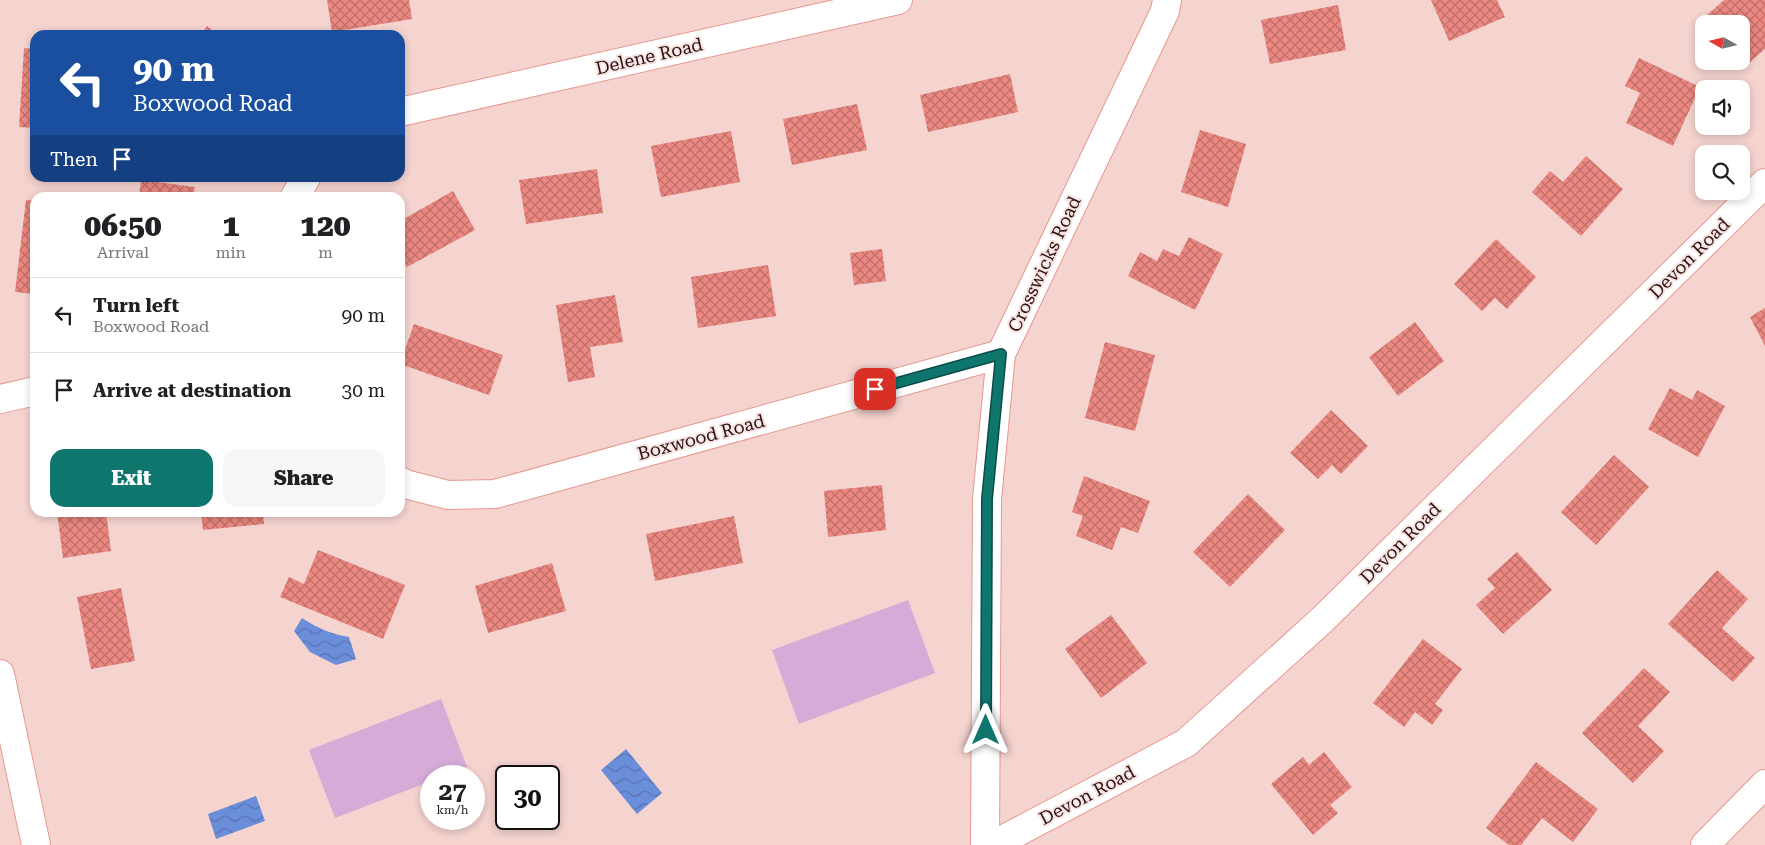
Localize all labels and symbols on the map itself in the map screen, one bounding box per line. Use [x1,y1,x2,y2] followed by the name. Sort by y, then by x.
[1695,15,1750,70] north arrow
[593,33,705,79] street label: Delene Road
[1003,192,1085,335] street label: Crosswicks Road
[1644,213,1734,303] street label: Devon Road
[854,368,896,410] pin
[635,410,767,464] street label: Boxwood Road
[1355,498,1445,588] street label: Devon Road
[959,703,1011,755] position arrow
[1036,761,1139,829] street label: Devon Road
[495,765,560,830] speed limit sign: 30

